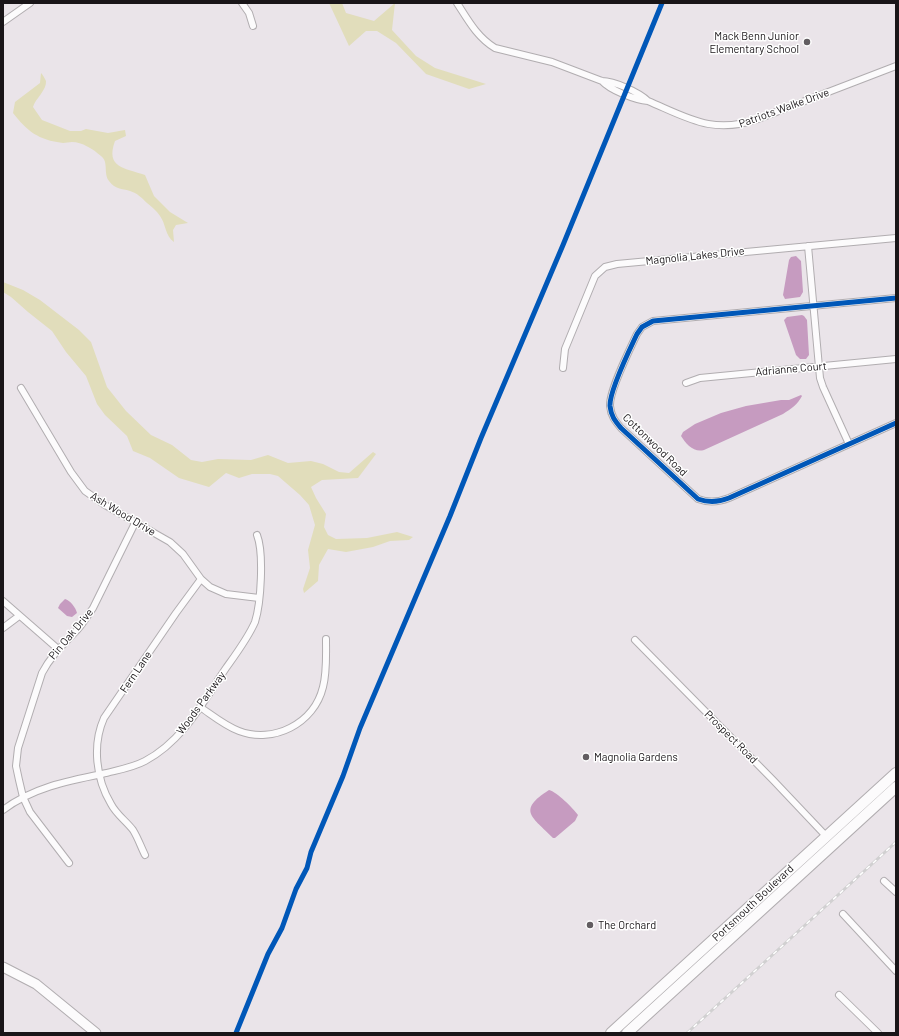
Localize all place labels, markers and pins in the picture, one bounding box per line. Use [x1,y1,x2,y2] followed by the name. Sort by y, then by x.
[709,29,799,55] place label: Mack Benn Junior Elementary School
[802,37,812,47] marker: Mack Benn Junior Elementary School
[594,750,678,764] place label: Magnolia Gardens
[581,752,591,762] marker: Magnolia Gardens
[598,918,656,932] place label: The Orchard
[585,920,595,930] marker: The Orchard

